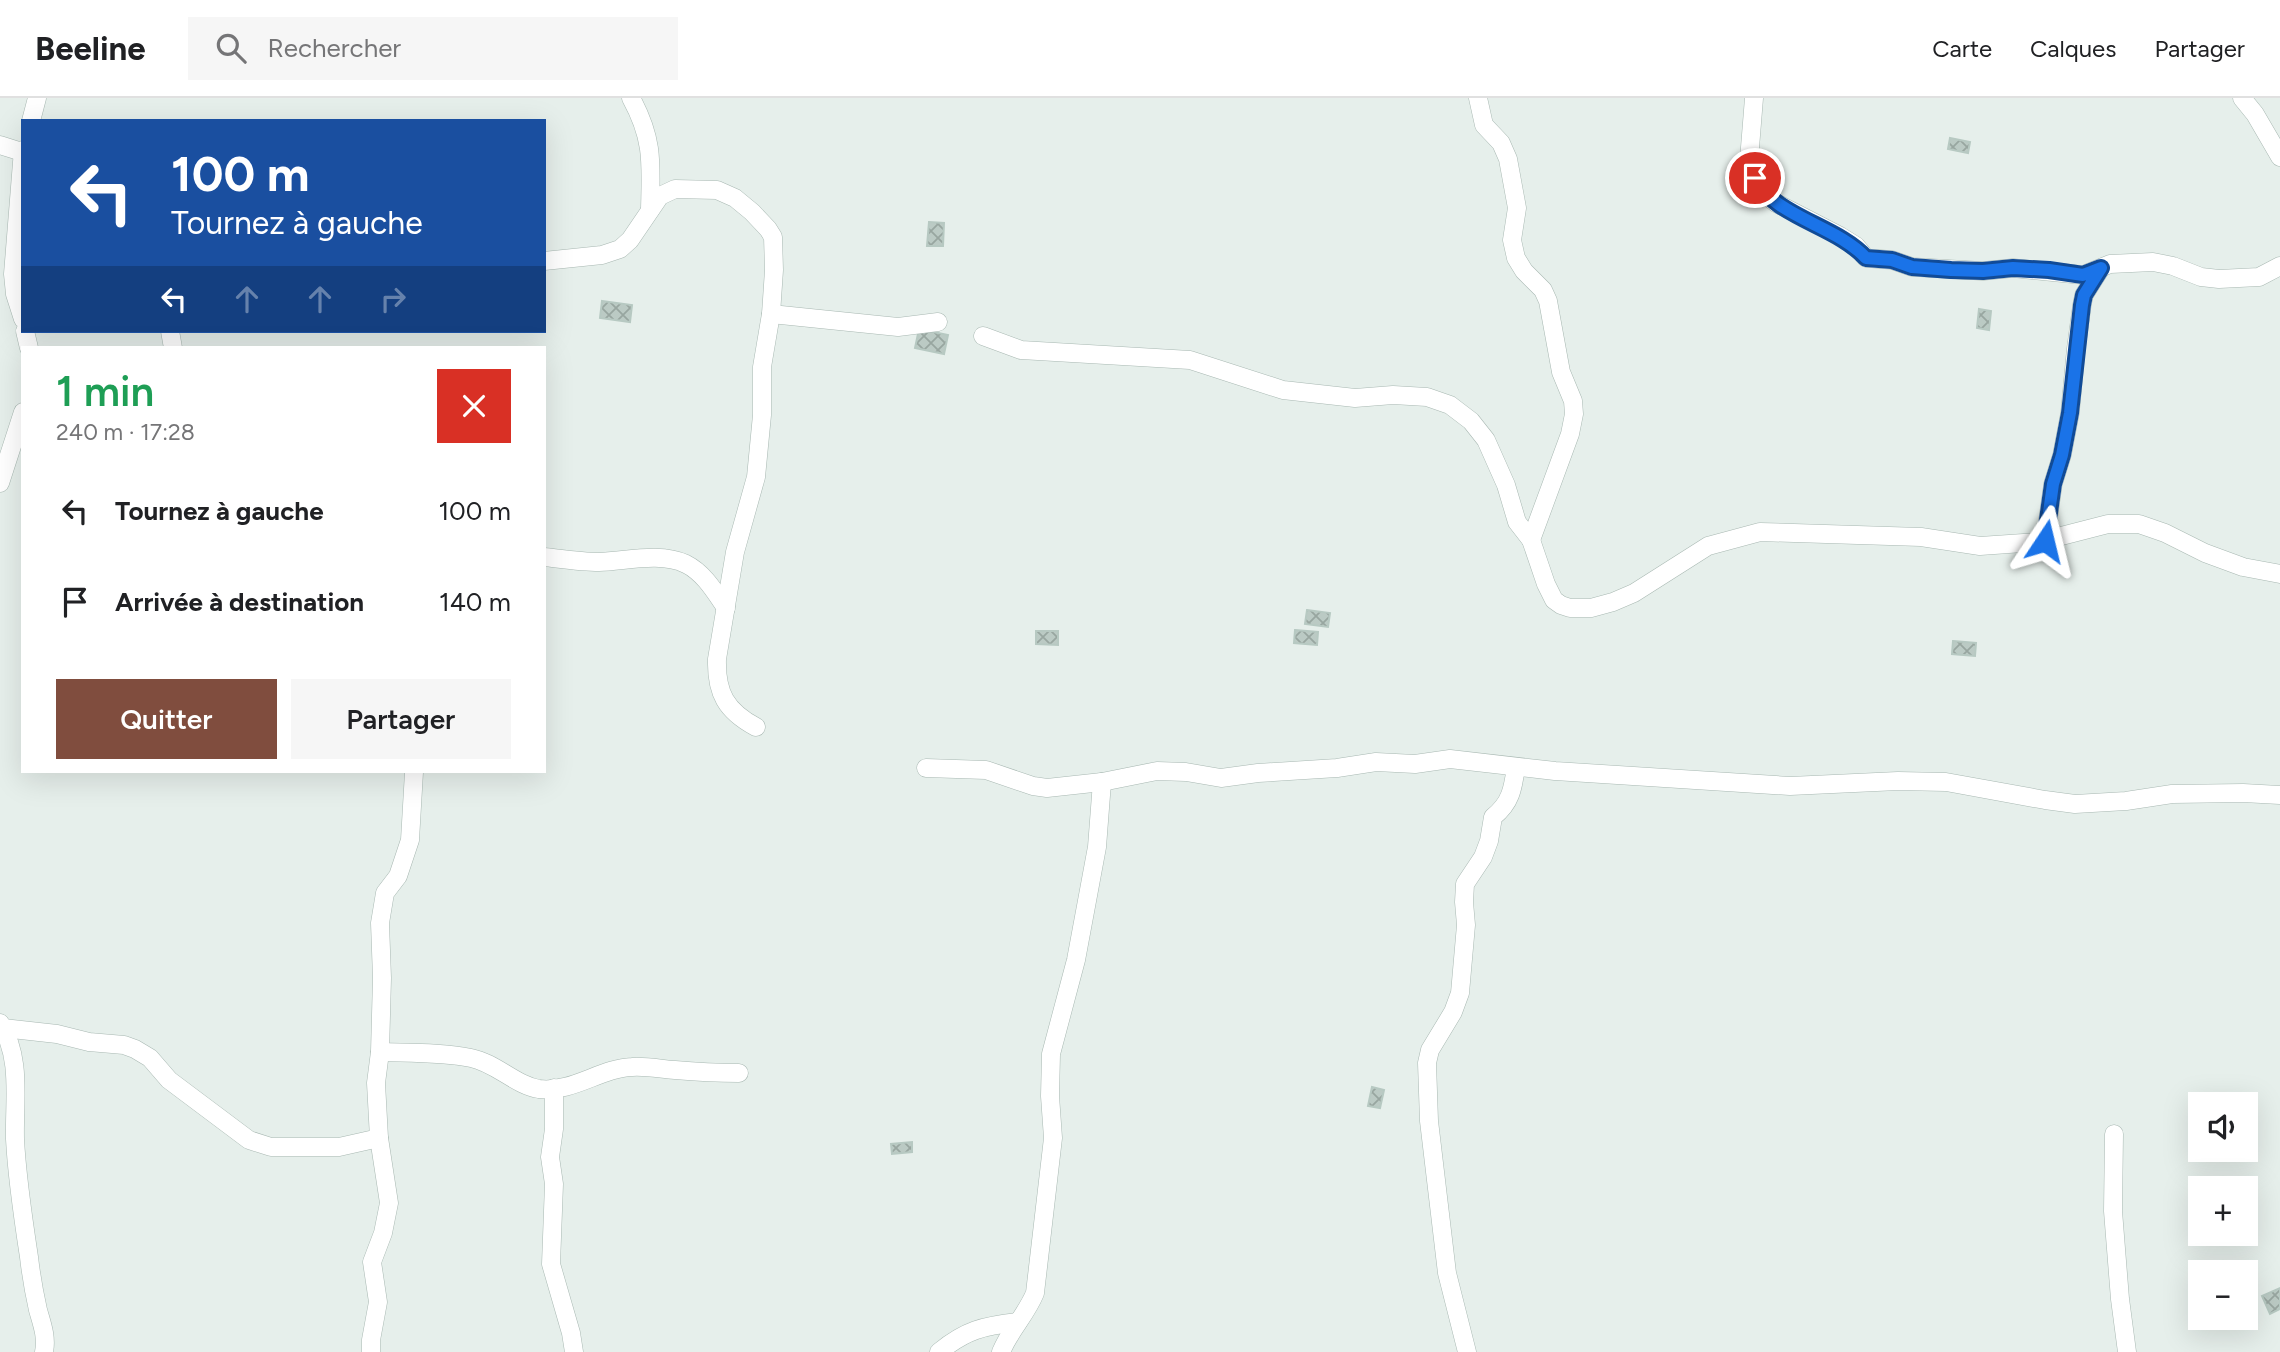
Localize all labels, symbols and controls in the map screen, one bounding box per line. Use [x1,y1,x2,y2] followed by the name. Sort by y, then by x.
[188,17,678,80] search box
[35,29,146,68] text: Beeline
[212,29,250,67] icon: search
[268,32,401,64] text: Rechercher
[1932,34,1992,63] text: Carte
[2030,34,2116,63] text: Calques
[2154,34,2245,63] text: Partager
[171,144,310,203] text: 100 m
[56,147,147,238] icon: left
[1725,148,1785,208] pin
[1736,159,1774,197] icon: arrive
[171,204,423,242] text: Tournez à gauche
[155,280,193,318] icon: left
[228,280,266,318] icon: ahead
[301,280,339,318] icon: ahead
[374,280,412,318] icon: right
[56,366,154,417] text: 1 min
[437,369,511,443] button: close
[56,418,195,446] text: 240 m · 17:28
[56,492,94,530] icon: left
[115,495,324,527] text: Tournez à gauche
[438,495,511,527] text: 100 m
[2008,504,2082,578] position arrow
[56,583,94,621] icon: arrive
[115,586,364,618] text: Arrivée à destination
[439,586,511,618] text: 140 m
[56,679,277,759] button: Quitter
[291,679,511,759] button: Partager
[2188,1092,2258,1330] map controls
[2188,1092,2258,1162] button: sound
[2188,1176,2258,1246] button: +
[2188,1260,2258,1330] button: −

